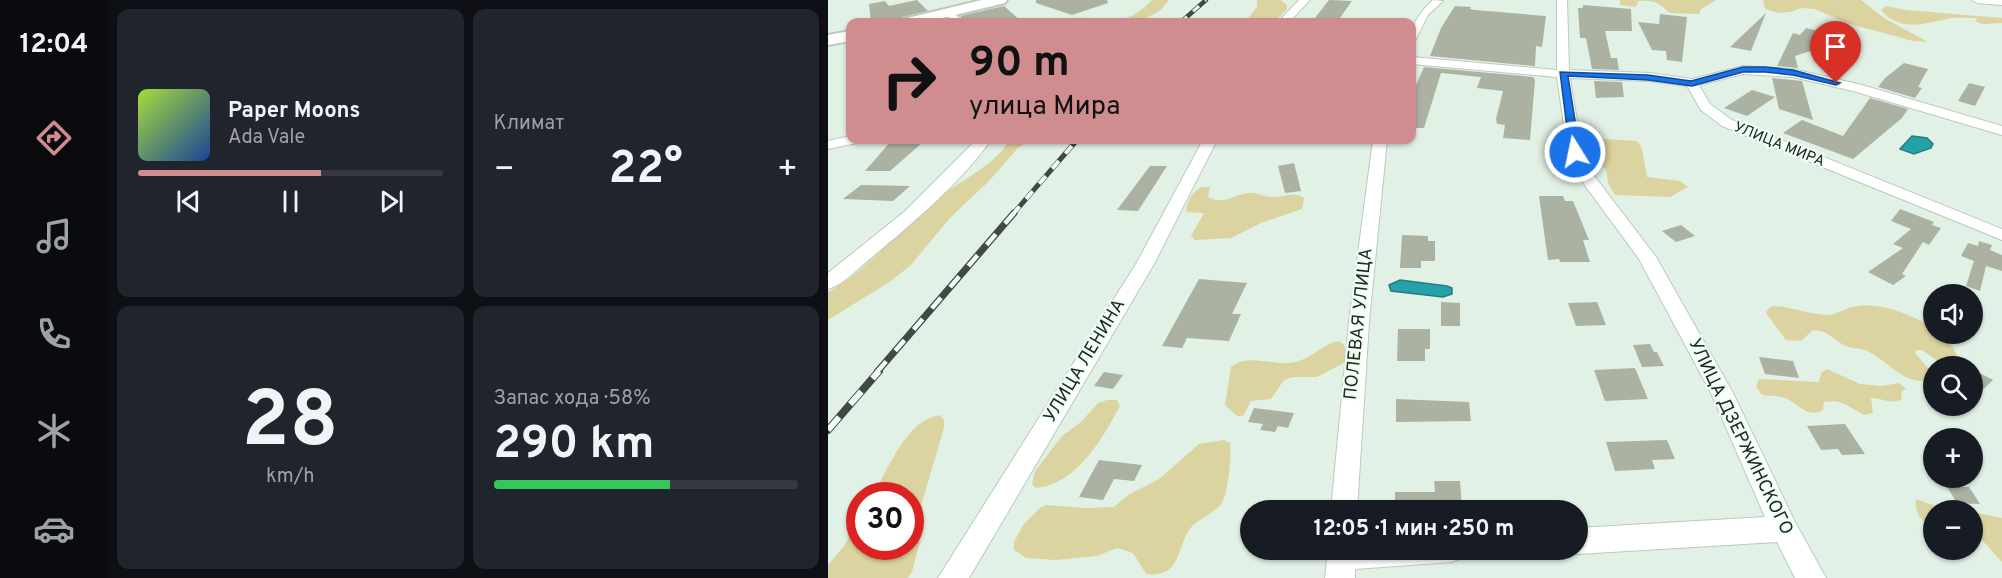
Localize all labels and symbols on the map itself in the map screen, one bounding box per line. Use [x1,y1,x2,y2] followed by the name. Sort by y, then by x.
[1810,21,1861,83] pin
[1731,118,1827,172] street label: УЛИЦА МИРА
[1543,120,1607,184] position arrow
[1340,247,1378,401] street label: ПОЛЕВАЯ УЛИЦА
[1039,295,1131,427] street label: УЛИЦА ЛЕНИНА
[1682,335,1798,539] street label: УЛИЦА ДЗЕРЖИНСКОГО
[846,482,924,560] speed limit sign: 30

